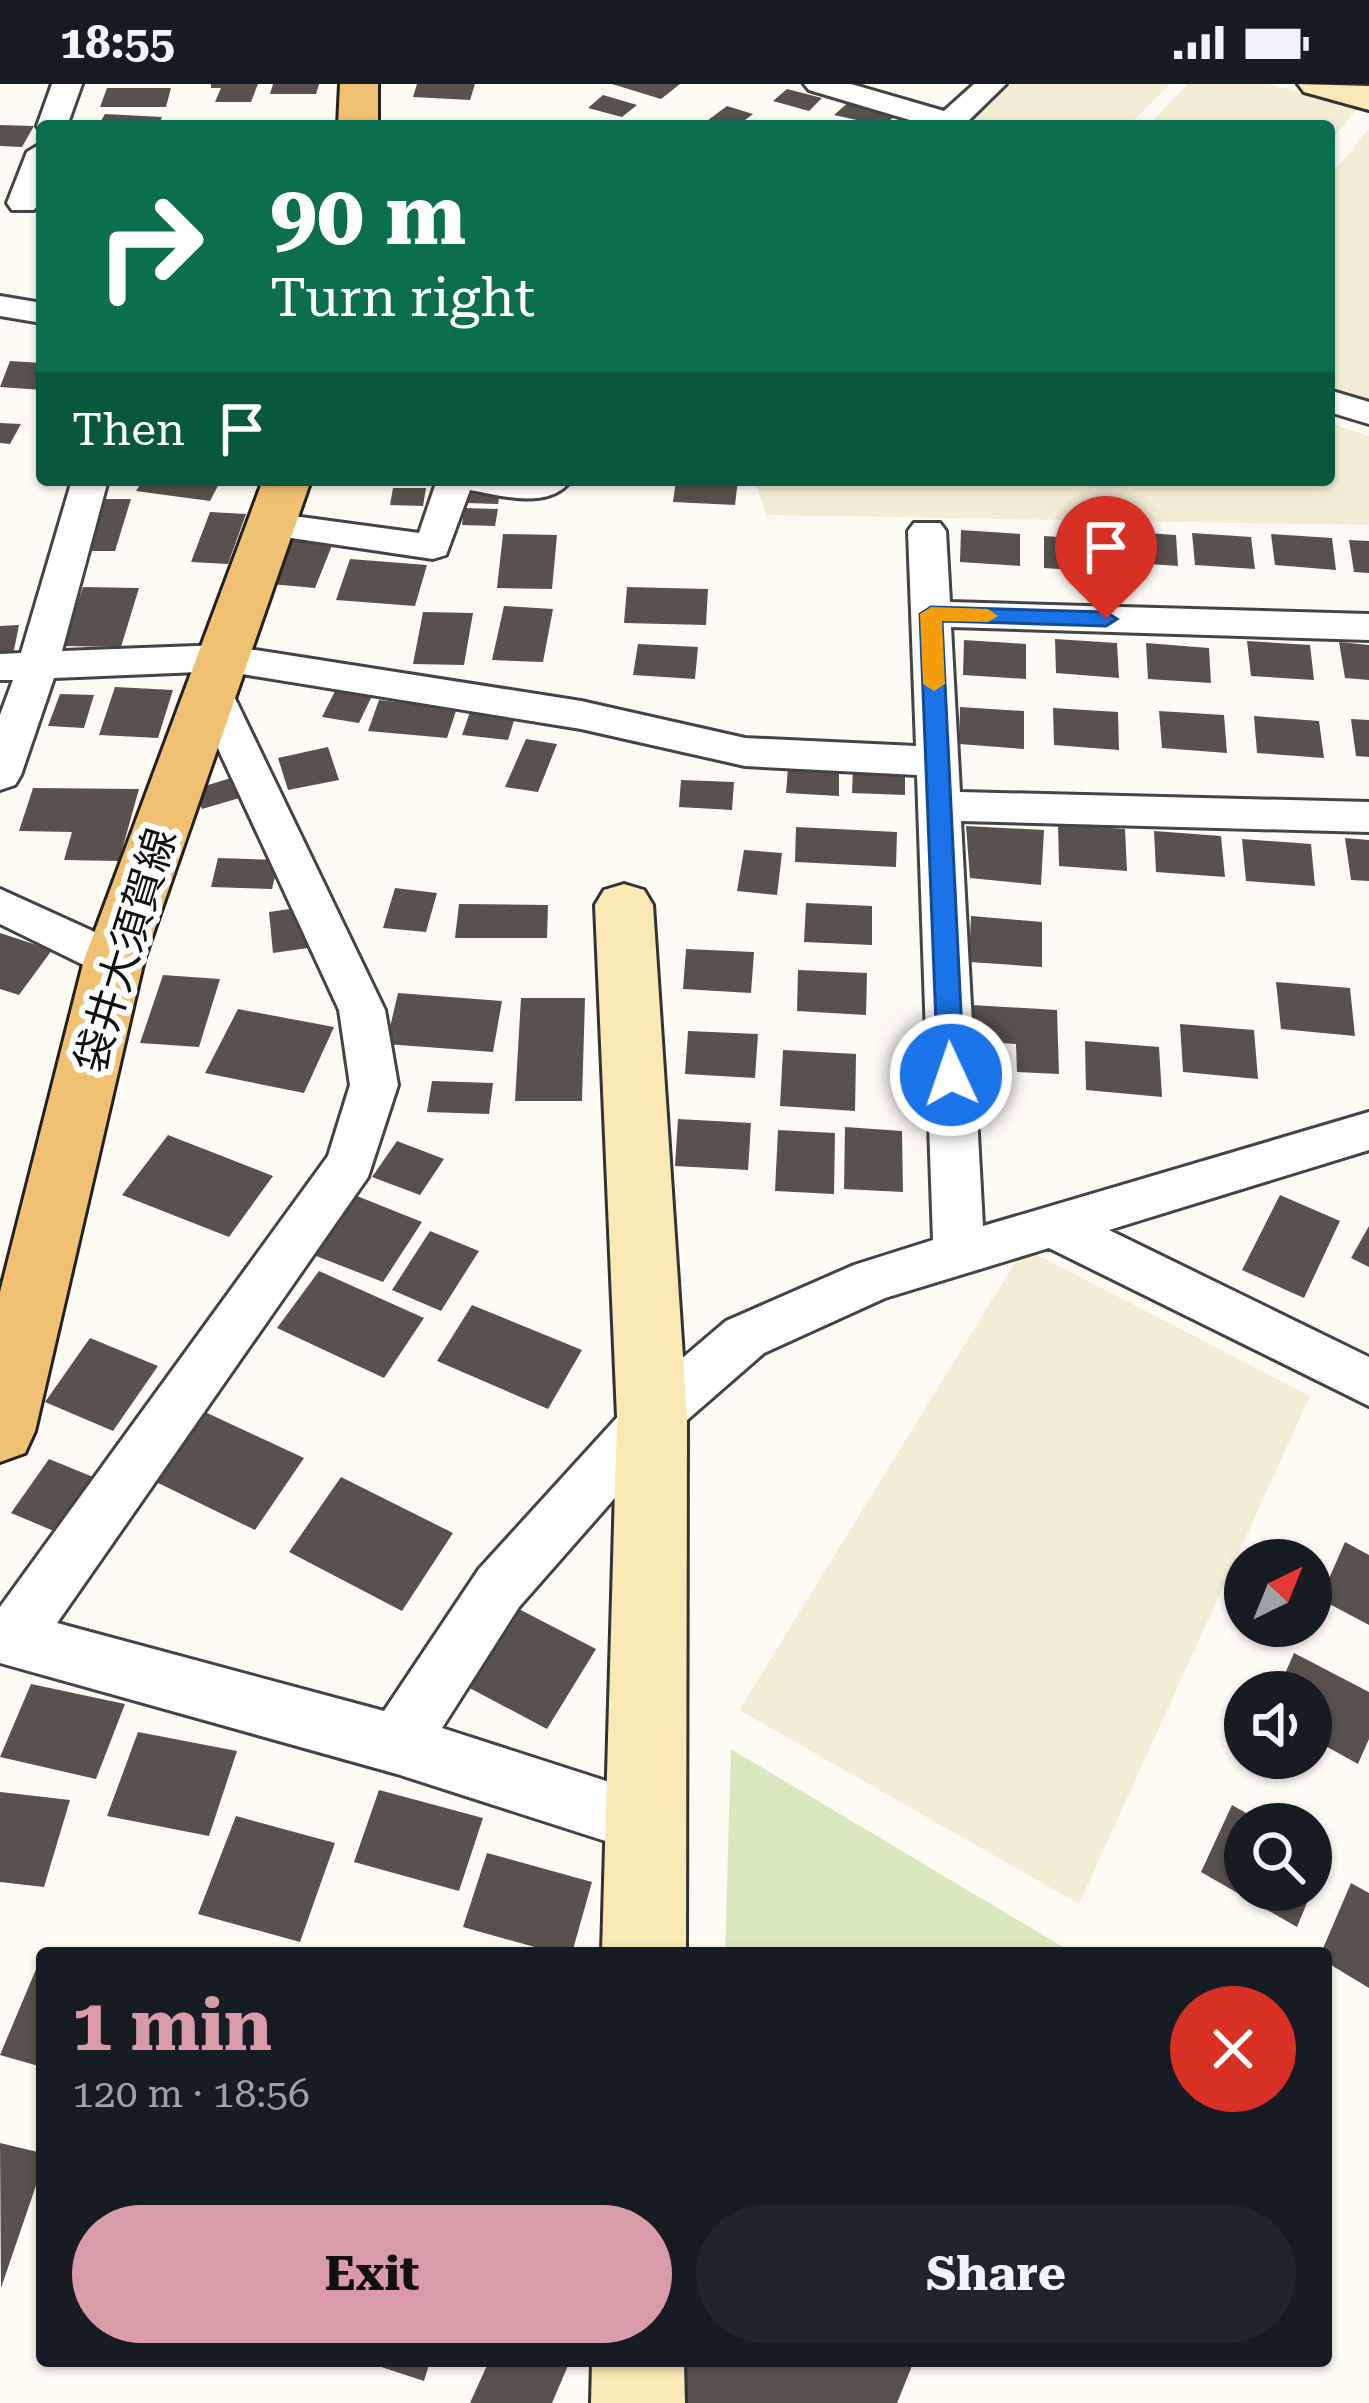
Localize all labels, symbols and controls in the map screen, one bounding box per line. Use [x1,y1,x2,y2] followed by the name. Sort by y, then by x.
[60,16,175,69] text: 18:55
[270,166,466,264] text: 90 m
[72,168,228,324] icon: right
[270,266,535,329] text: Turn right
[209,396,275,462] icon: arrive
[72,403,185,456] text: Then
[1055,496,1157,619] pin
[1073,514,1139,580] icon: arrive
[65,822,186,1078] street label: 袋井大須賀線
[888,1012,1014,1138] position arrow
[1224,1539,1332,1647] north arrow
[1224,1539,1332,1911] map controls
[1224,1671,1332,1779] button: sound
[1224,1803,1332,1911] button: search
[72,1983,272,2068] text: 1 min
[1170,1986,1296,2112] button: close
[72,2071,310,2117] text: 120 m · 18:56
[72,2205,672,2343] button: Exit
[696,2205,1296,2343] button: Share

